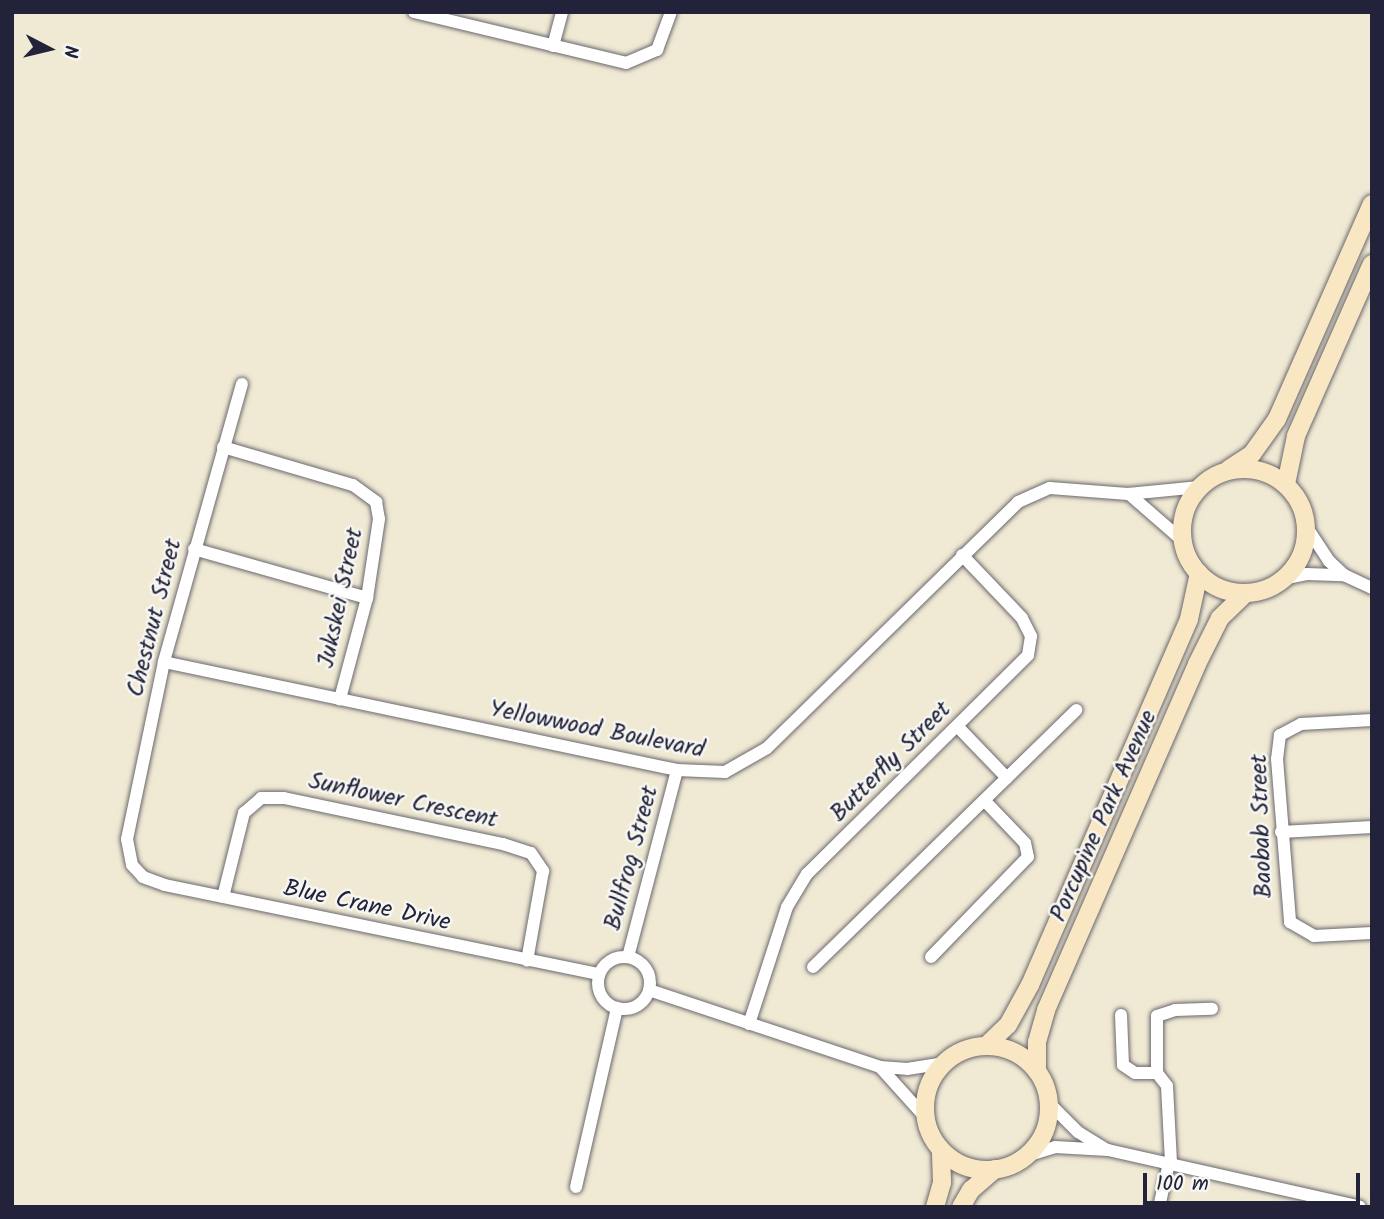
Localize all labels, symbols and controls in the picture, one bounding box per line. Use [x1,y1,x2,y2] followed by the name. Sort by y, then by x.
[14,14,84,84] north arrow
[54,44,85,59] text: N
[312,525,370,671] street label: Jukskei Street
[121,536,189,700] street label: Chestnut Street
[487,695,707,765] street label: Yellowwood Boulevard
[825,696,957,828] street label: Butterfly Street
[1044,706,1164,926] street label: Porcupine Park Avenue
[1245,753,1279,899] street label: Baobab Street
[306,767,500,835] street label: Sunflower Crescent
[599,783,665,933] street label: Bullfrog Street
[281,874,453,938] street label: Blue Crane Drive
[1146,1160,1363,1204] scale bar
[1156,1168,1209,1201] text: 100 m

